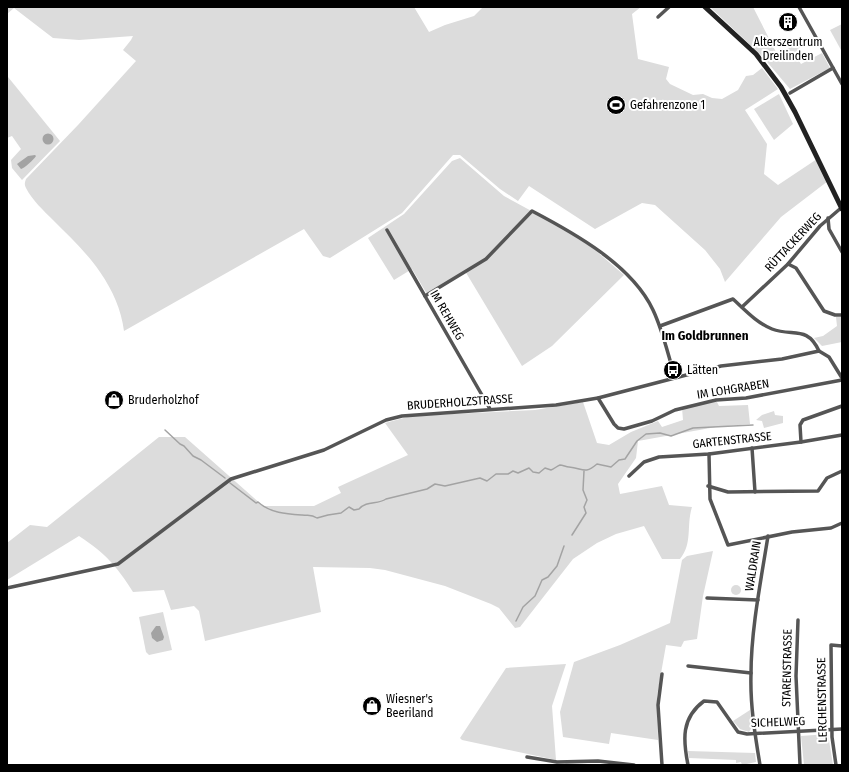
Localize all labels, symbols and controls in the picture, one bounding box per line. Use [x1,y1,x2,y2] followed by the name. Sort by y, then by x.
[777,11,799,33] building icon: Alterszentrum Dreilinden
[754,35,822,63] place label: Alterszentrum Dreilinden
[605,94,627,116] sports icon: Gefahrenzone 1
[630,98,705,112] place label: Gefahrenzone 1
[760,208,824,275] street label: RÜTTACKERWEG
[427,288,467,343] street label: IM REHWEG
[662,328,749,343] district label: Im Goldbrunnen
[662,359,684,381] bus stop icon: Lätten
[687,363,718,377] place label: Lätten
[696,376,770,402] street label: IM LOHGRABEN
[103,389,125,411] shop icon: Bruderholzhof
[406,391,514,413] street label: BRUDERHOLZSTRASSE
[128,393,200,407] place label: Bruderholzhof
[692,429,773,451] street label: GARTENSTRASSE
[742,540,764,592] street label: WALDRAIN
[779,629,795,707] street label: STARENSTRASSE
[814,657,830,743] street label: LERCHENSTRASSE
[386,692,433,720] place label: Wiesner's Beeriland
[361,695,383,717] shop icon: Wiesner's Beeriland
[751,714,805,730] street label: SICHELWEG

